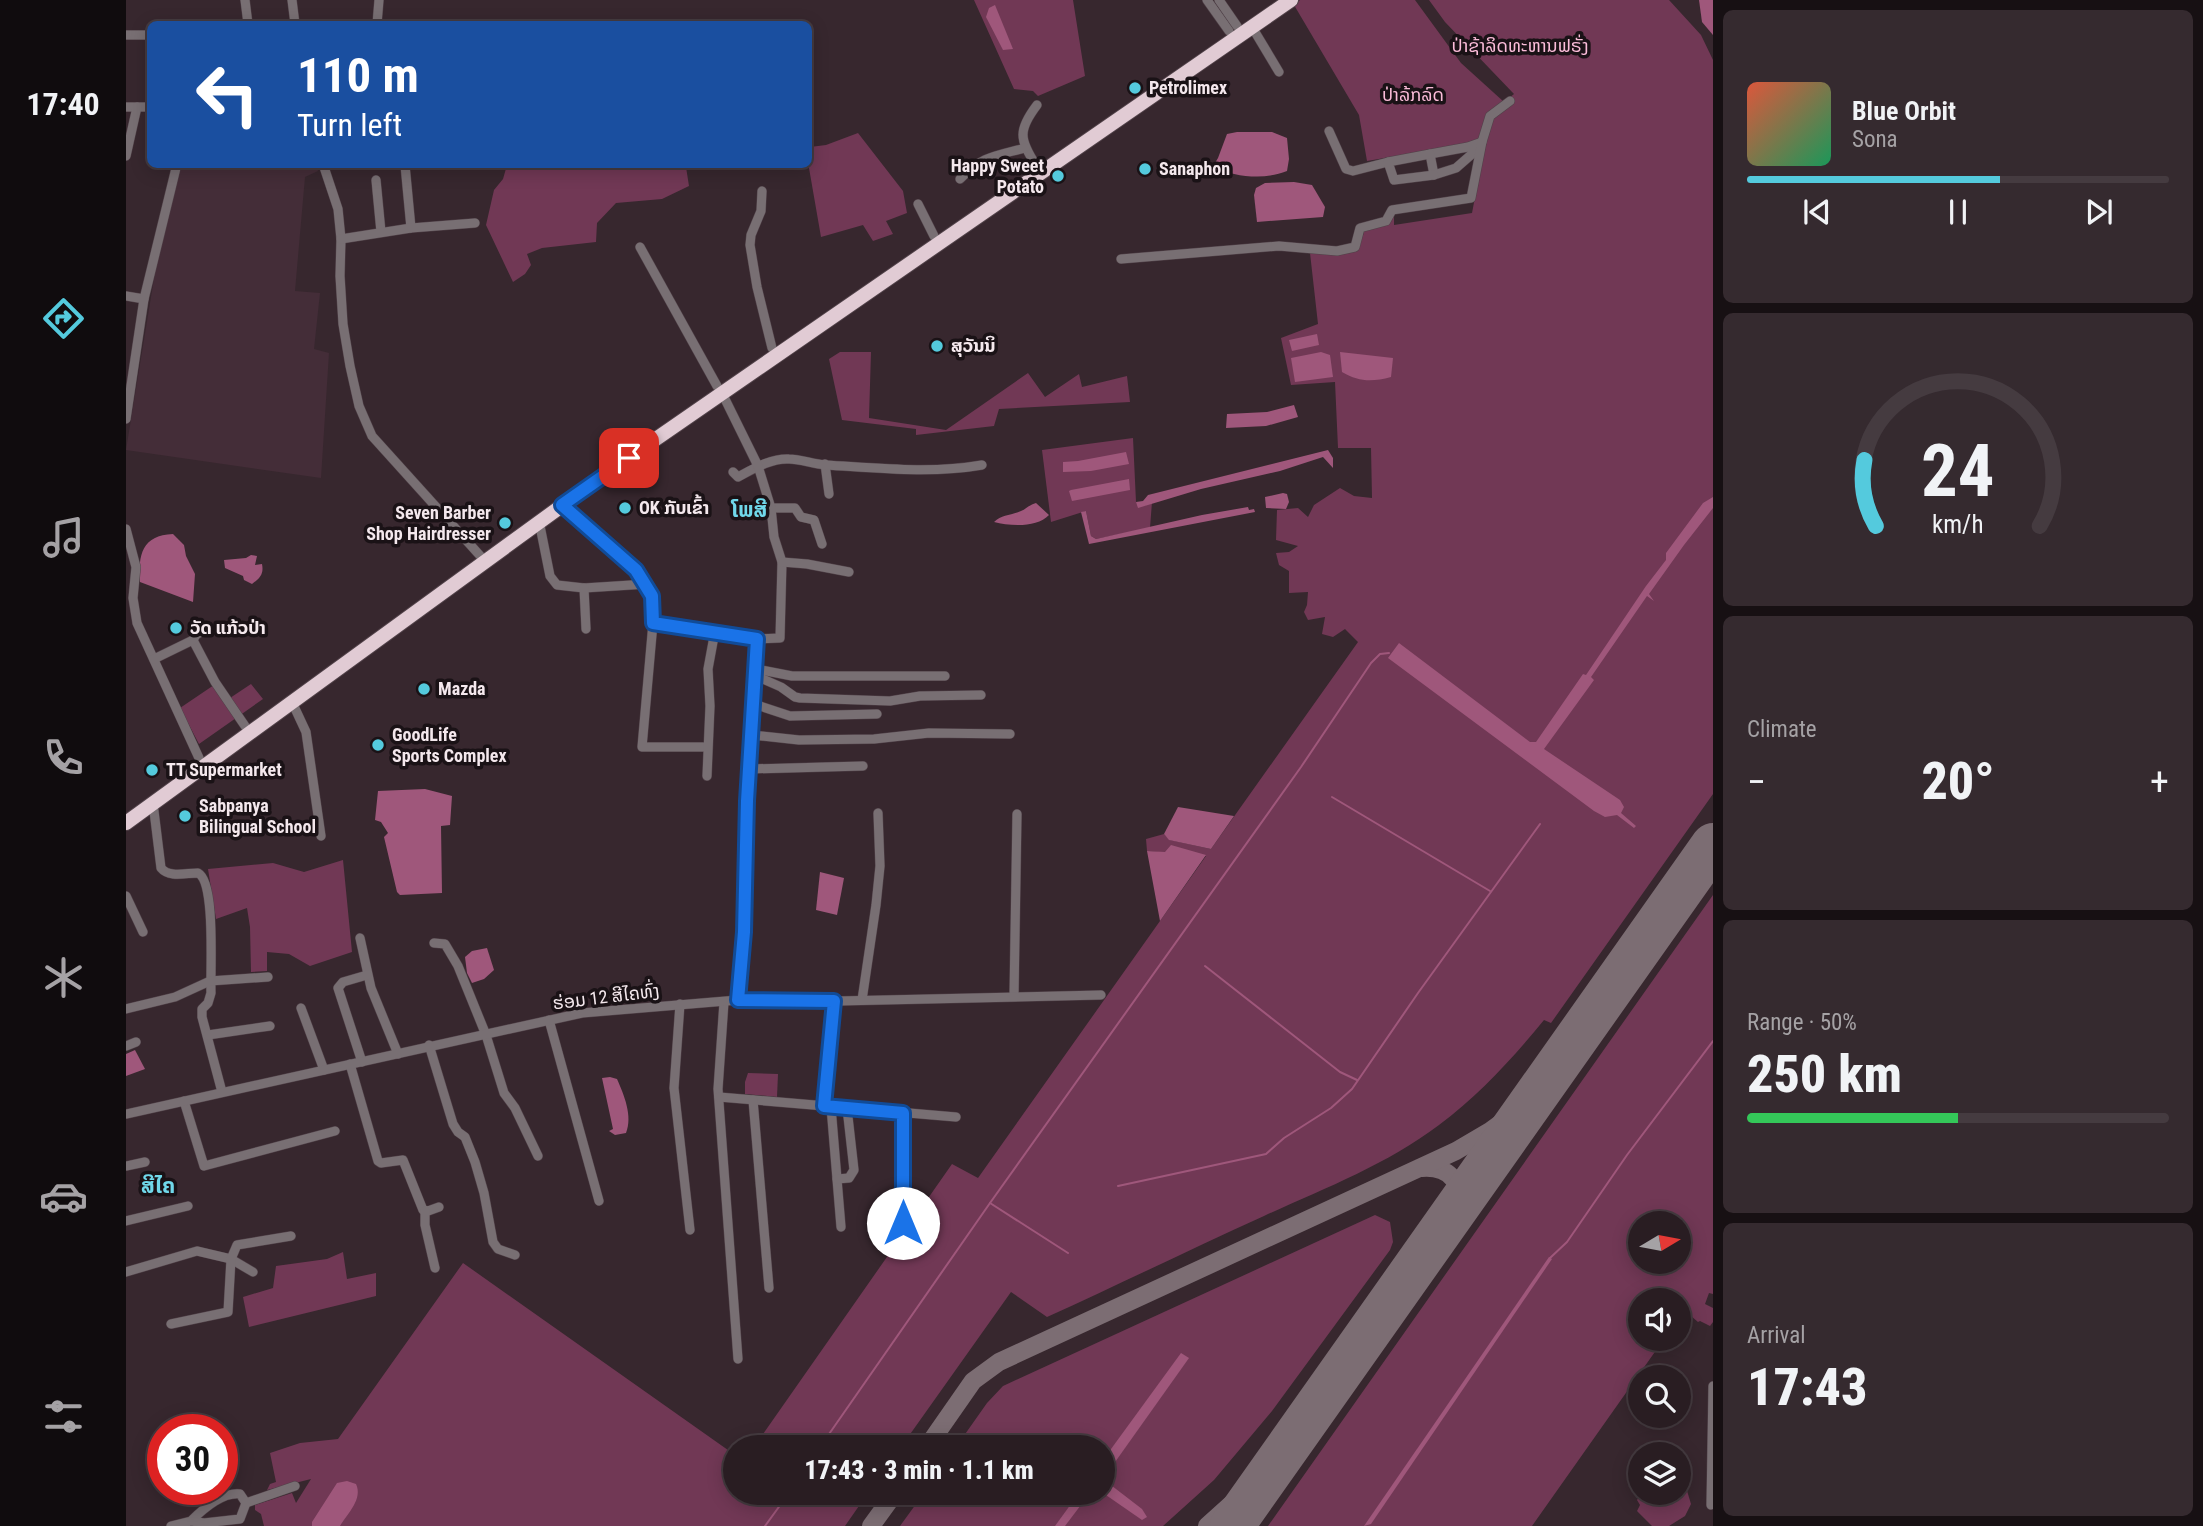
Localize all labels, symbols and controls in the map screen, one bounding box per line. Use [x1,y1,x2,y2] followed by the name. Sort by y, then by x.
[1451,34,1589,56] park label: ປ່າຊ້າລິດທະຫານຟຣັ່ງ
[297,47,419,104] text: 110 m
[182,49,273,140] icon: left
[1149,77,1227,98] place label: Petrolimex
[1127,80,1143,96] marker: Petrolimex
[1382,84,1444,105] park label: ປ່າລ້ກລົດ
[26,85,100,123] text: 17:40
[1852,96,1956,126] text: Blue Orbit
[297,106,402,144] text: Turn left
[1852,126,1898,153] text: Sona
[951,155,1044,197] place label: Happy Sweet Potato
[1159,158,1230,179] place label: Sanaphon
[1137,161,1153,177] marker: Sanaphon
[1050,168,1066,184] marker: Happy Sweet Potato
[1798,193,1836,231] icon: previous
[1939,193,1977,231] icon: pause
[2080,193,2118,231] icon: next
[39,294,88,343] icon: directions
[951,335,996,357] place label: ສຸວັນນິ
[929,338,945,354] marker: ສຸວັນນິ
[599,428,659,488] pin
[1921,428,1995,514] text: 24
[610,439,648,477] icon: arrive
[639,494,709,518] place label: OK ກັບເຂົ້າ
[730,498,767,522] district label: ໂພສີ
[617,500,633,516] marker: OK ກັບເຂົ້າ
[366,502,491,544] place label: Seven Barber Shop Hairdresser
[1932,510,1984,539] text: km/h
[39,513,88,562] icon: music
[497,515,513,531] marker: Seven Barber Shop Hairdresser
[190,617,266,638] place label: ວັດ ແກ້ວປ່າ
[168,620,184,636] marker: ວັດ ແກ້ວປ່າ
[438,678,486,699] place label: Mazda
[416,681,432,697] marker: Mazda
[1747,716,1817,743] text: Climate
[392,724,507,766] place label: GoodLife Sports Complex
[39,733,88,782] icon: phone
[370,737,386,753] marker: GoodLife Sports Complex
[1921,751,1995,812] text: 20°
[166,759,282,780] place label: TT Supermarket
[1747,760,1766,804] text: −
[2150,760,2169,804] text: +
[144,762,160,778] marker: TT Supermarket
[199,795,316,837] place label: Sabpanya Bilingual School
[177,808,193,824] marker: Sabpanya Bilingual School
[39,953,88,1002] icon: climate
[551,978,660,1013] street label: ຮ່ອມ 12 ສີໄຄທົ່ງ
[1747,1009,1857,1036] text: Range · 50%
[1747,1044,1902,1105] text: 250 km
[39,1172,88,1221] icon: car
[141,1174,175,1198] district label: ສີໄຄ
[866,1186,940,1260] position arrow
[1628,1211,1690,1274] north arrow
[1628,1211,1691,1505] map controls
[1628,1288,1691,1351] button: sound
[1747,1322,1806,1349] text: Arrival
[1747,1357,1867,1418] text: 17:43
[1628,1365,1691,1428] button: search
[39,1392,88,1441] icon: filters
[147,1414,238,1505] speed limit sign: 30
[1628,1442,1691,1505] button: layers
[804,1455,1034,1485] text: 17:43 · 3 min · 1.1 km

